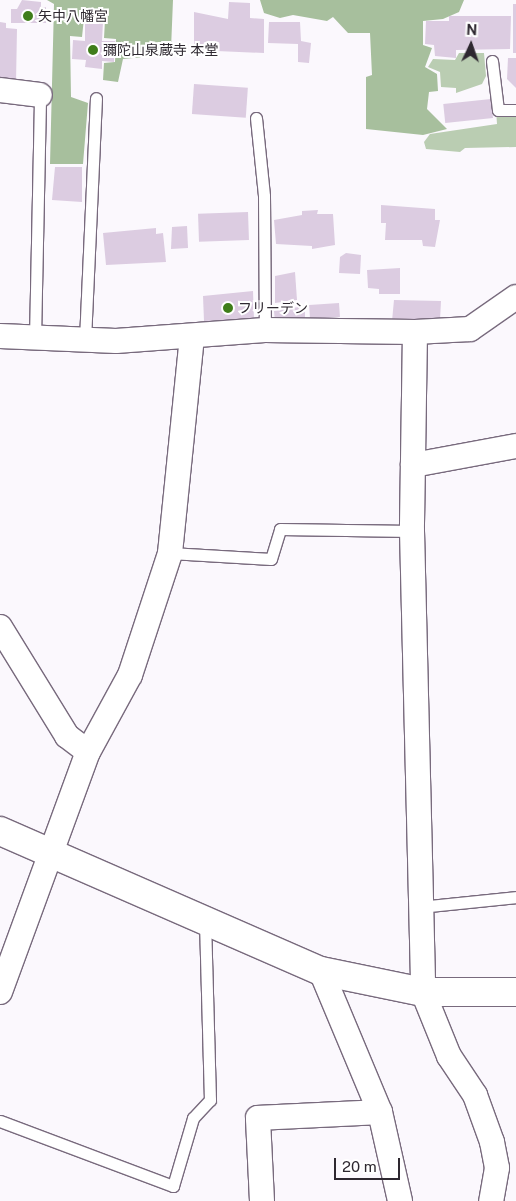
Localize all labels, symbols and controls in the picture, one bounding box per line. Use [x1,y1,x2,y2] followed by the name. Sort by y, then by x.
[38,8,108,24] place label: 矢中八幡宮
[22,10,34,22] marker: 矢中八幡宮
[446,20,496,70] north arrow
[466,22,478,38] text: N
[103,42,218,58] place label: 彌陀山泉蔵寺 本堂
[87,44,99,56] marker: 彌陀山泉蔵寺 本堂
[238,300,308,316] place label: フリーデン
[222,302,234,314] marker: フリーデン
[336,1148,402,1180] scale bar
[342,1158,377,1175] text: 20 m

